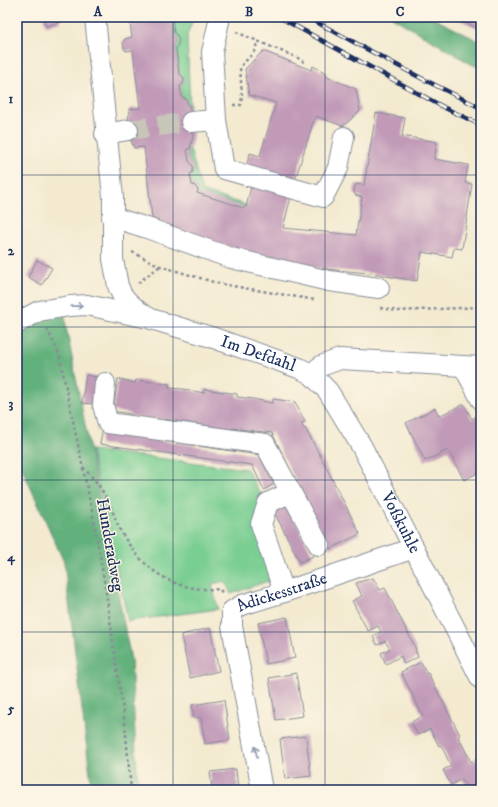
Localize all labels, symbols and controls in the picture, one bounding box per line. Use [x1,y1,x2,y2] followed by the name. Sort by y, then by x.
[93,4,103,20] text: A
[245,4,253,20] text: B
[396,4,405,20] text: C
[9,91,14,107] text: 1
[8,243,15,259] text: 2
[70,302,83,309] one-way arrow
[218,330,299,377] street label: Im Defdahl
[9,396,14,412] text: 3
[375,487,426,557] street label: Voßkuhle
[91,496,129,594] street label: Hunderadweg
[6,549,15,566] text: 4
[232,567,330,617] street label: Adickesstraße
[7,701,15,717] text: 5
[251,745,259,758] one-way arrow

